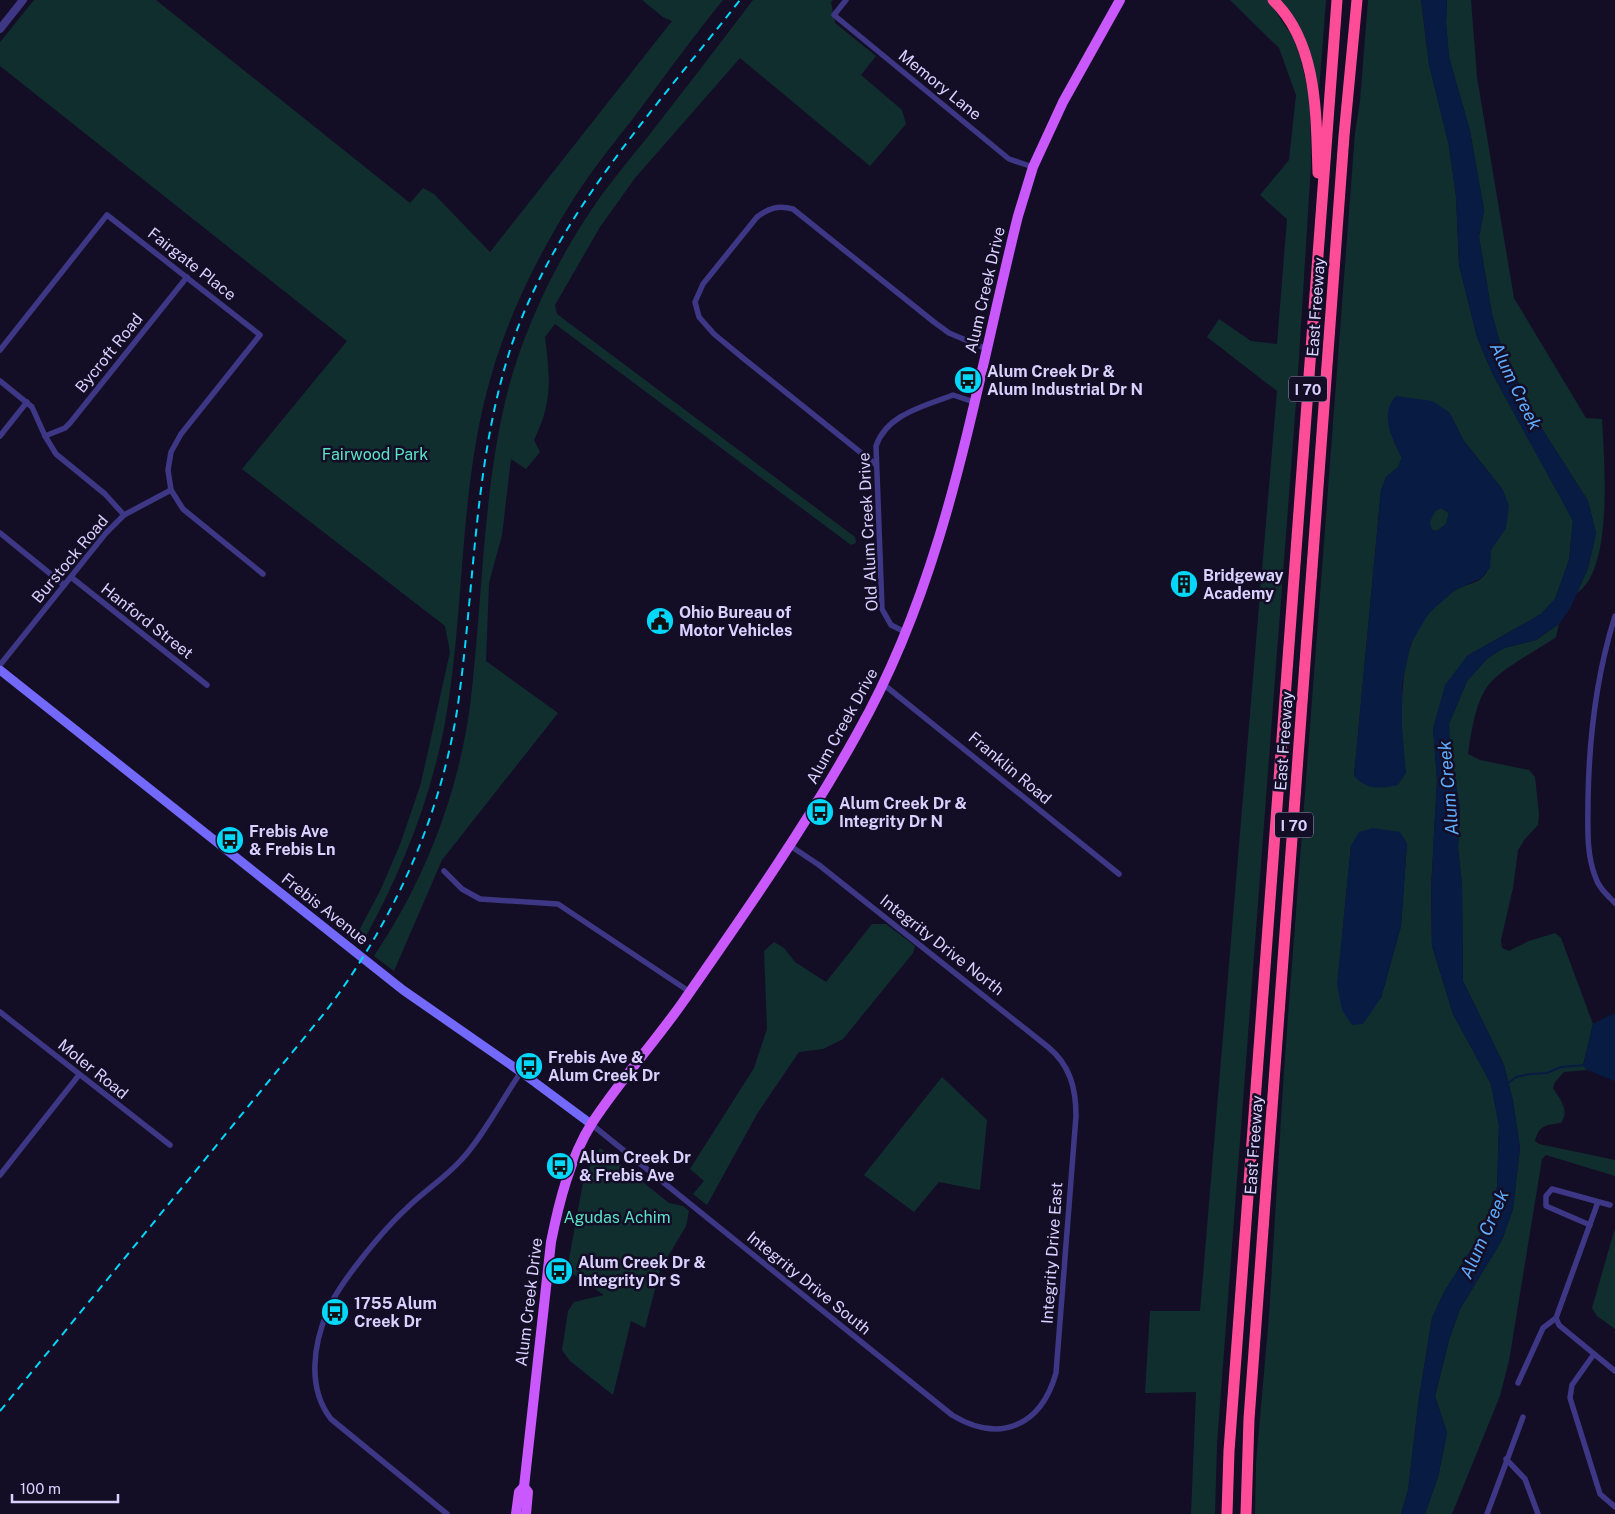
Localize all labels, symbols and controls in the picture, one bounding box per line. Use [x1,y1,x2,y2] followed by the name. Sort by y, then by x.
[895,46,985,124] street label: Memory Lane
[144,224,240,304] street label: Fairgate Place
[961,225,1009,355] street label: Alum Creek Drive
[1303,256,1329,357] street label: East Freeway
[71,310,147,396] street label: Bycroft Road
[1486,339,1546,433] water label: Alum Creek
[987,362,1143,399] place label: Alum Creek Dr & Alum Industrial Dr N
[953,365,983,395] bus stop icon: Alum Creek Dr & Alum Industrial Dr N
[1289,376,1327,402] road number: I 70
[322,445,428,464] park label: Fairwood Park
[854,452,882,612] street label: Old Alum Creek Drive
[28,511,112,607] street label: Burstock Road
[1203,566,1283,603] place label: Bridgeway Academy
[1169,569,1199,599] building icon: Bridgeway Academy
[97,579,197,663] street label: Hanford Street
[679,603,792,640] place label: Ohio Bureau of Motor Vehicles
[645,606,675,636] public building icon: Ohio Bureau of Motor Vehicles
[802,665,882,787] street label: Alum Creek Drive
[1271,690,1297,791] street label: East Freeway
[965,728,1055,808] street label: Franklin Road
[1433,740,1463,836] water label: Alum Creek
[839,794,967,831] place label: Alum Creek Dr & Integrity Dr N
[805,797,835,827] bus stop icon: Alum Creek Dr & Integrity Dr N
[1275,812,1313,838] road number: I 70
[249,822,335,859] place label: Frebis Ave & Frebis Ln
[215,825,245,855] bus stop icon: Frebis Ave & Frebis Ln
[278,869,372,949] street label: Frebis Avenue
[876,891,1008,999] street label: Integrity Drive North
[54,1035,132,1103] street label: Moler Road
[548,1048,660,1085] place label: Frebis Ave & Alum Creek Dr
[514,1051,544,1081] bus stop icon: Frebis Ave & Alum Creek Dr
[1241,1094,1267,1195] street label: East Freeway
[579,1148,691,1185] place label: Alum Creek Dr & Frebis Ave
[545,1151,575,1181] bus stop icon: Alum Creek Dr & Frebis Ave
[1038,1181,1066,1325] street label: Integrity Drive East
[1455,1186,1513,1282] water label: Alum Creek
[563,1208,671,1227] park label: Agudas Achim
[743,1227,875,1339] street label: Integrity Drive South
[512,1237,546,1367] street label: Alum Creek Drive
[578,1253,706,1290] place label: Alum Creek Dr & Integrity Dr S
[544,1256,574,1286] bus stop icon: Alum Creek Dr & Integrity Dr S
[354,1294,437,1331] place label: 1755 Alum Creek Dr
[320,1297,350,1327] bus stop icon: 1755 Alum Creek Dr
[12,1472,119,1504] scale bar
[20,1480,61,1497] text: 100 m

